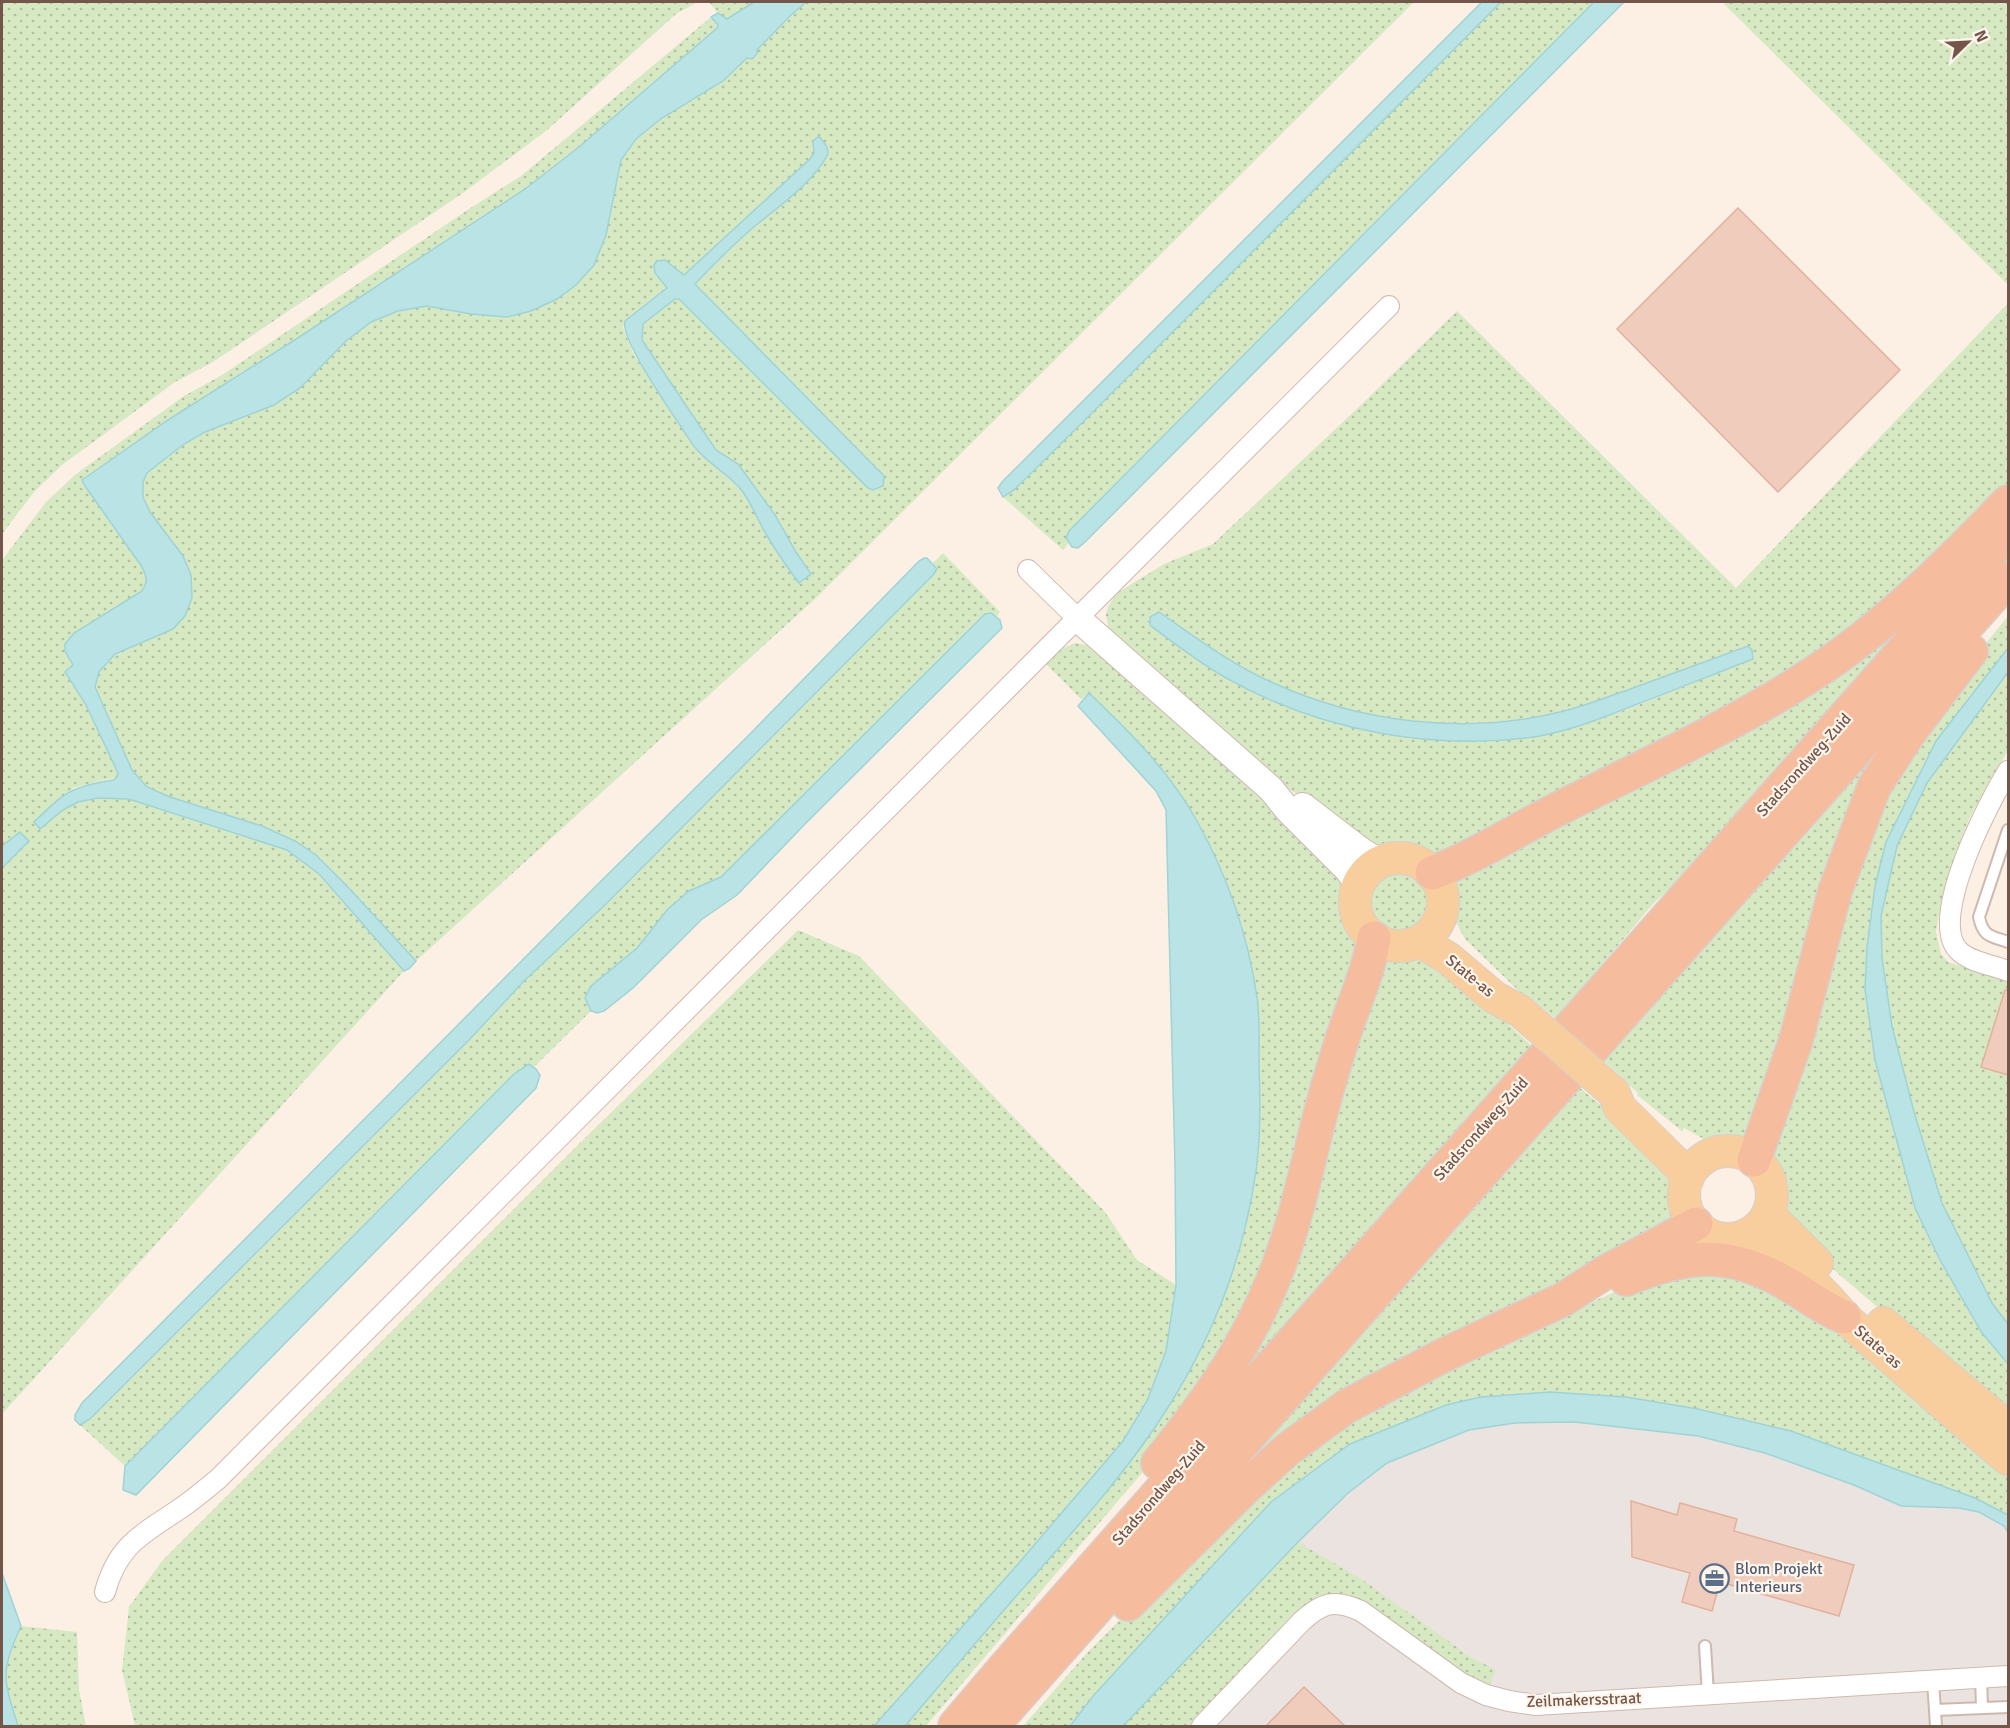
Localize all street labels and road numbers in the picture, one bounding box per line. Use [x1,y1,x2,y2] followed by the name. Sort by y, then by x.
[1752,709,1856,821] street label: Stadsrondweg-Zuid
[1442,950,1498,1002] street label: State-as
[1429,1073,1533,1185] street label: Stadsrondweg-Zuid
[1850,1321,1906,1373] street label: State-as
[1108,1436,1210,1550] street label: Stadsrondweg-Zuid
[1526,1688,1642,1712] street label: Zeilmakersstraat

